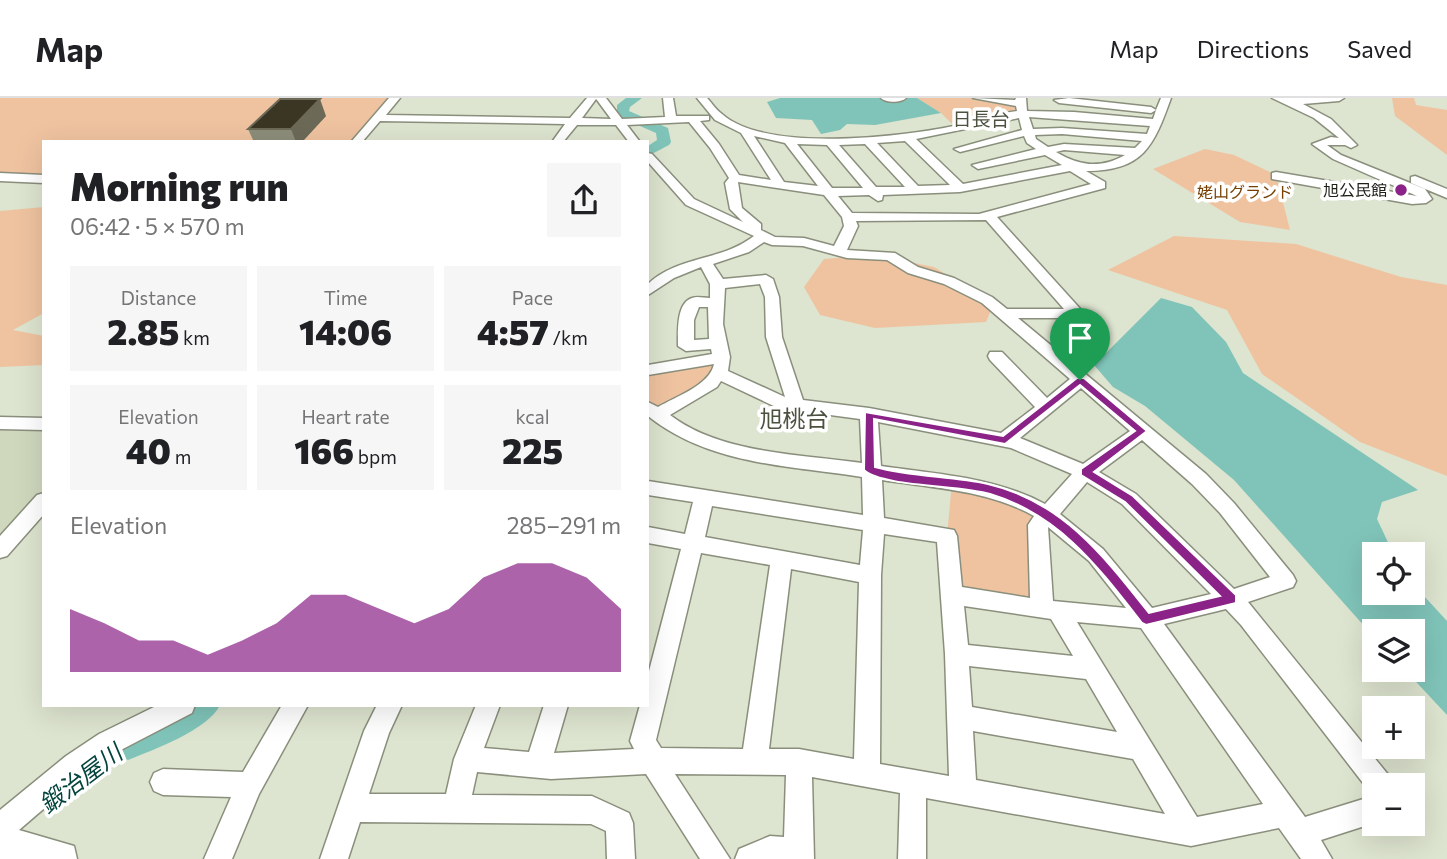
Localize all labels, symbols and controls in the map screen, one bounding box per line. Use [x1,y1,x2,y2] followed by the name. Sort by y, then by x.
[35,28,103,69] text: Map
[1109,34,1159,63] text: Map
[1197,34,1309,63] text: Directions
[1347,34,1412,63] text: Saved
[952,107,1010,130] district label: 日長台
[70,162,289,209] text: Morning run
[547,163,621,237] button: share
[1323,180,1387,199] place label: 旭公民館
[1197,182,1293,201] park label: 姥山グランド
[1393,182,1409,198] marker: 旭公民館
[70,212,245,240] text: 06:42 · 5 × 570 m
[121,286,196,309] text: Distance
[324,286,367,309] text: Time
[512,286,553,309] text: Pace
[1050,308,1110,380] pin
[107,309,179,352] text: 2.85
[299,309,392,352] text: 14:06
[477,309,549,352] text: 4:57
[1061,319,1099,357] icon: arrive
[179,326,210,349] text: km
[549,326,588,349] text: /km
[760,404,829,432] district label: 旭桃台
[118,405,199,428] text: Elevation
[301,405,390,428] text: Heart rate
[515,405,550,428] text: kcal
[126,428,171,471] text: 40
[294,428,354,471] text: 166
[502,428,563,471] text: 225
[171,445,191,468] text: m
[354,445,397,468] text: bpm
[70,511,167,539] text: Elevation
[507,511,621,539] text: 285–291 m
[1362,542,1425,836] map controls
[1362,542,1425,605] button: locate
[1362,619,1425,682] button: layers
[1362,696,1425,759] button: +
[33,736,130,818] water label: 鍛治屋川
[1362,773,1425,836] button: −

